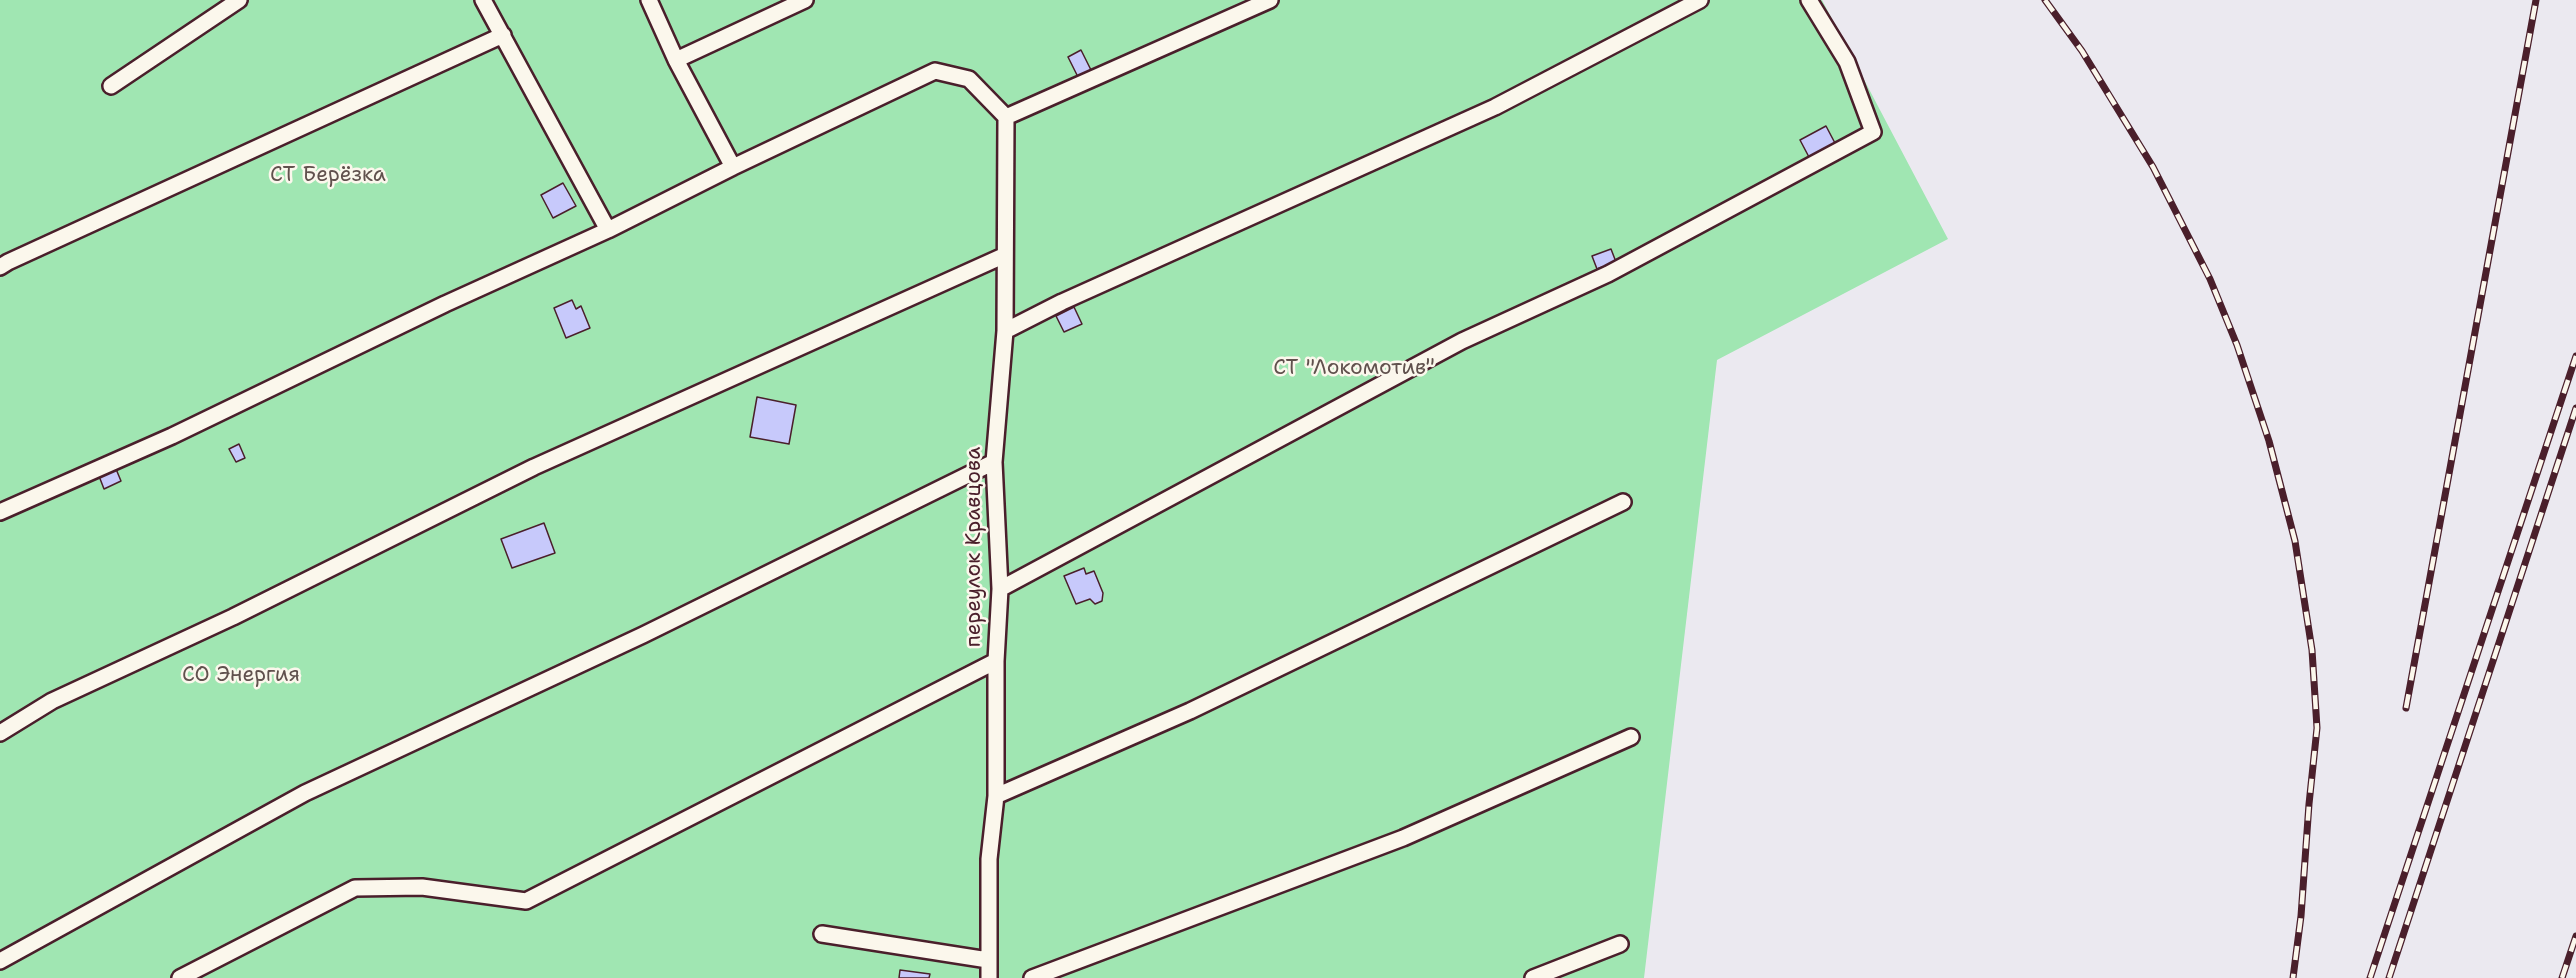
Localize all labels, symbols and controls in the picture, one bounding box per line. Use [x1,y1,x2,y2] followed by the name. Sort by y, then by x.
[270,163,386,189] park label: СТ Берёзка
[1273,356,1435,382] park label: СТ "Локомотив"
[962,447,988,647] street label: переулок Кравцова
[182,663,300,689] park label: СО Энергия

